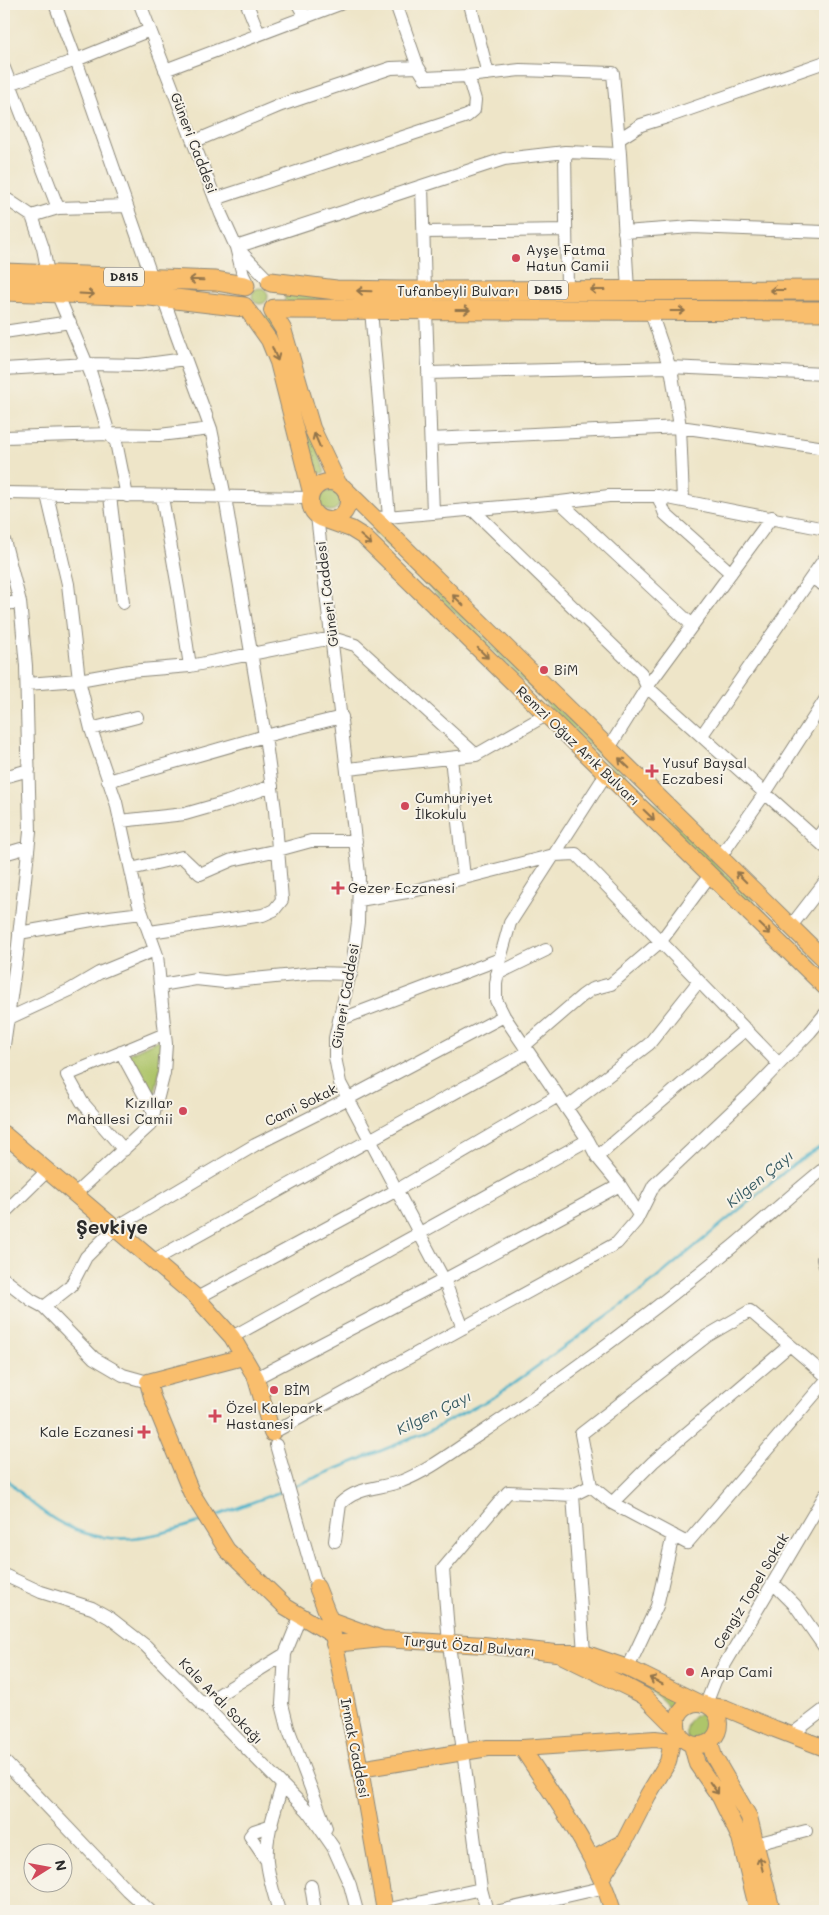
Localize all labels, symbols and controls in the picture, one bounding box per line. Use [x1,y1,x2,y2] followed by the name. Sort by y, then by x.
[167,90,222,196] street label: Güneri Caddesi
[526,240,609,275] place label: Ayşe Fatma Hatun Camii
[510,252,522,264] marker: Ayşe Fatma Hatun Camii
[104,268,144,286] road number: D815
[189,276,205,285] one-way arrow
[528,280,568,300] road number: D815
[397,281,519,300] street label: Tufanbeyli Bulvarı
[589,285,605,295] one-way arrow
[769,285,785,295] one-way arrow
[356,286,372,295] one-way arrow
[79,290,95,299] one-way arrow
[454,305,471,315] one-way arrow
[670,306,686,316] one-way arrow
[271,345,280,361] one-way arrow
[311,433,321,448] one-way arrow
[360,534,373,545] one-way arrow
[311,540,342,648] street label: Güneri Caddesi
[452,594,464,607] one-way arrow
[477,647,489,659] one-way arrow
[554,660,578,679] place label: BiM
[538,664,550,676] marker: BiM
[512,682,644,810] street label: Remzi Oğuz Arık Bulvarı
[662,753,747,788] place label: Yusuf Baysal Eczabesi
[618,757,631,769] one-way arrow
[646,765,658,777] marker: Yusuf Baysal Eczabesi
[415,788,493,823] place label: Cumhuriyet İlkokulu
[399,800,411,812] marker: Cumhuriyet İlkokulu
[643,809,655,821] one-way arrow
[734,871,747,883] one-way arrow
[348,878,455,897] place label: Gezer Eczanesi
[332,882,344,894] marker: Gezer Eczanesi
[759,923,772,935] one-way arrow
[326,942,363,1050] street label: Güneri Caddesi
[261,1079,340,1130] street label: Cami Sokak
[67,1093,173,1128] place label: Kızıllar Mahallesi Camii
[177,1105,189,1117] marker: Kızıllar Mahallesi Camii
[722,1145,797,1212] water label: Kilgen Çayı
[76,1214,148,1239] district label: Şevkiye
[284,1380,310,1399] place label: BİM
[268,1384,280,1396] marker: BİM
[393,1385,474,1439] water label: Kilgen Çayı
[226,1398,323,1433] place label: Özel Kalepark Hastanesi
[208,1409,222,1423] marker: Özel Kalepark Hastanesi
[40,1422,134,1441] place label: Kale Eczanesi
[138,1426,150,1438] marker: Kale Eczanesi
[708,1529,793,1652] street label: Cengiz Topel Sokak
[403,1630,536,1661] street label: Turgut Özal Bulvarı
[175,1653,268,1748] street label: Kale Ardı Sokağı
[700,1662,773,1681] place label: Arap Cami
[684,1666,696,1678] marker: Arap Cami
[648,1676,663,1686] one-way arrow
[337,1696,374,1799] street label: Irmak Caddesi
[708,1780,719,1794] one-way arrow
[22,1842,72,1892] north arrow
[756,1856,765,1872] one-way arrow
[51,1858,72,1872] text: N

